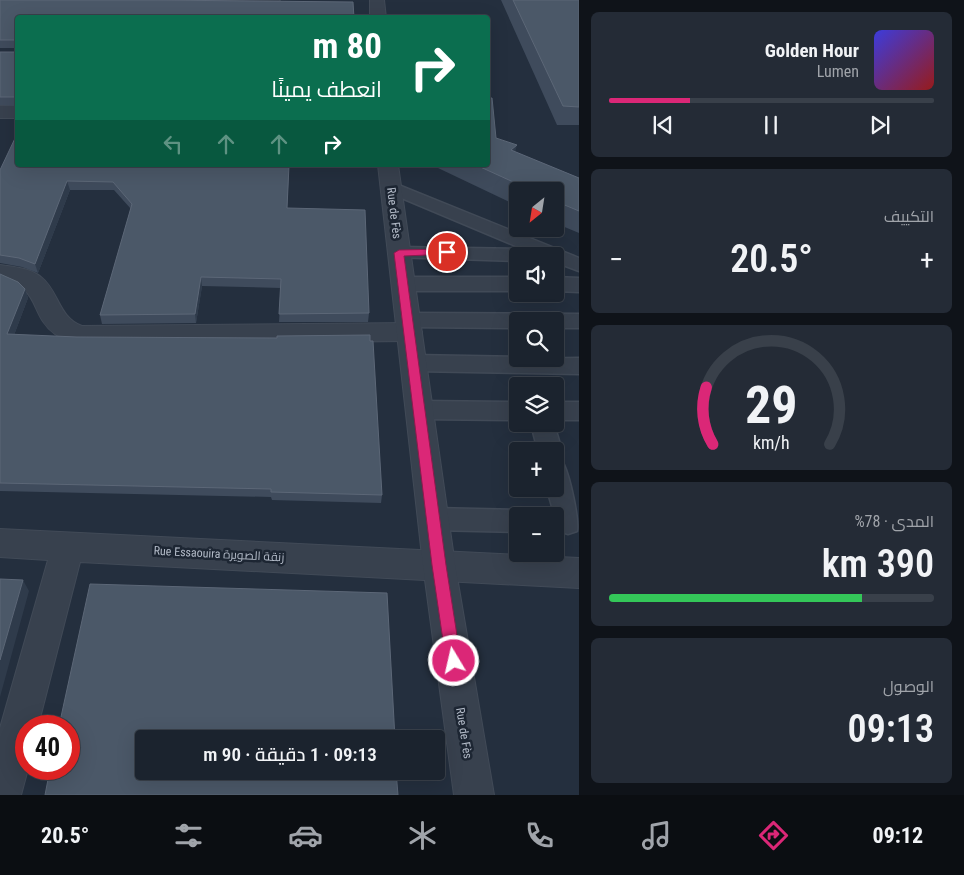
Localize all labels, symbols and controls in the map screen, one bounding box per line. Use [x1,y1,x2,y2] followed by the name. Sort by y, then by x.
[313,26,382,67] text: 80 m
[400,35,465,100] icon: right
[765,39,859,62] text: Golden Hour
[817,62,859,81] text: Lumen
[271,77,382,102] text: انعطف يمينًا
[649,111,677,139] icon: previous
[757,111,785,139] icon: pause
[866,111,894,139] icon: next
[159,130,187,158] icon: left
[212,130,240,158] icon: ahead
[265,130,293,158] icon: ahead
[318,130,346,158] icon: right
[509,182,564,238] north arrow
[509,182,564,562] map controls
[384,187,404,239] street label: Rue de Fès
[884,207,934,226] text: التكييف
[426,231,468,273] pin
[730,237,813,281] text: 20.5°
[433,238,461,266] icon: arrive
[609,243,623,276] text: −
[920,243,934,276] text: +
[509,247,564,302] button: sound
[509,312,564,367] button: search
[745,375,798,436] text: 29
[509,377,564,432] button: layers
[753,432,790,453] text: km/h
[509,442,564,497] button: +
[509,507,564,562] button: −
[854,512,934,531] text: المدى · 78%
[822,542,934,586] text: 390 km
[153,544,285,564] street label: Rue Essaouira زنقة الصويرة
[427,634,479,686] position arrow
[883,677,934,696] text: الوصول
[453,706,475,760] street label: Rue de Fès
[848,707,934,751] text: 09:13
[15,715,80,780] speed limit sign: 40
[203,743,377,766] text: 09:13 · 1 دقيقة · 90 m
[171,818,206,853] icon: filters
[288,818,323,853] icon: car
[405,818,440,853] icon: climate
[522,818,557,853] icon: phone
[639,818,674,853] icon: music
[756,818,791,853] icon: directions
[41,823,89,848] text: 20.5°
[873,823,923,848] text: 09:12

